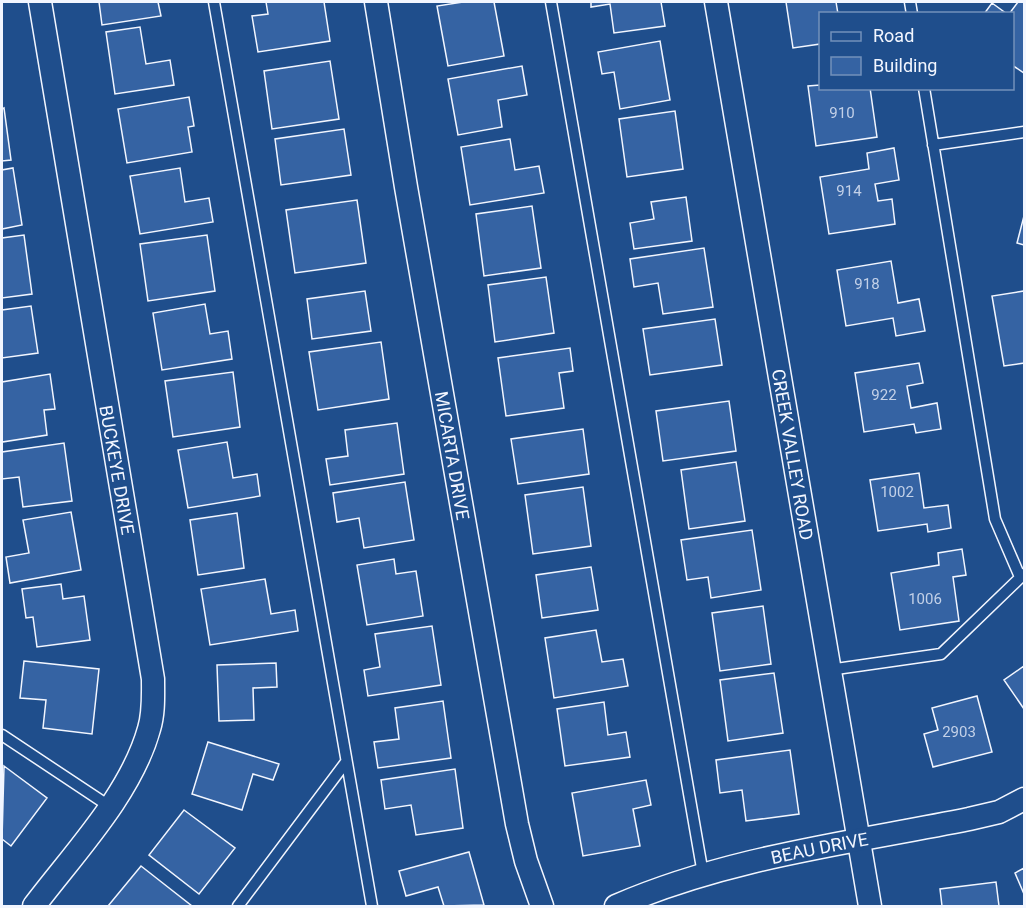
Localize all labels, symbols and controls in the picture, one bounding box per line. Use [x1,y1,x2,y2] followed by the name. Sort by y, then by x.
[819,12,1014,90] legend
[873,25,914,46] text: Road
[873,55,937,76] text: Building
[829,104,855,122] house number: 910
[836,182,862,200] house number: 914
[854,275,880,293] house number: 918
[768,367,818,542] street label: CREEK VALLEY ROAD
[871,386,897,404] house number: 922
[431,390,474,522] street label: MICARTA DRIVE
[95,404,139,536] street label: BUCKEYE DRIVE
[880,483,914,501] house number: 1002
[908,590,942,608] house number: 1006
[942,723,976,741] house number: 2903
[769,828,870,868] street label: BEAU DRIVE

